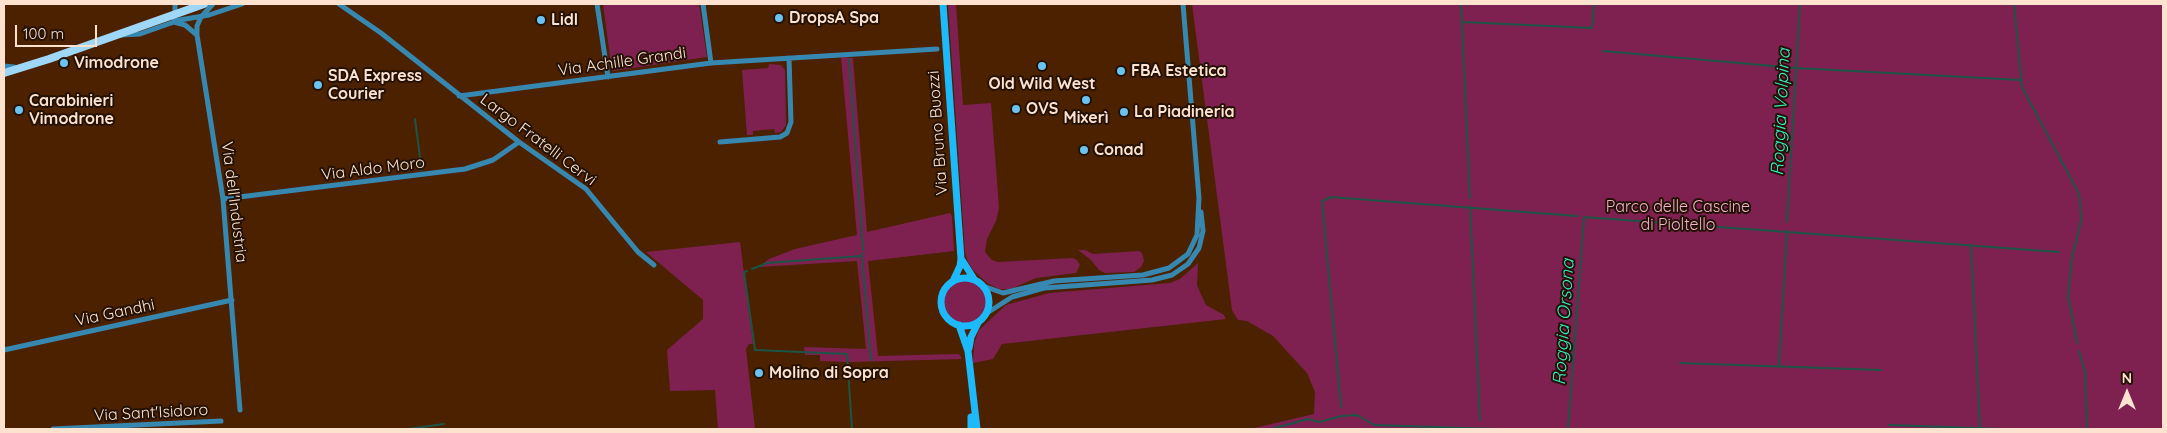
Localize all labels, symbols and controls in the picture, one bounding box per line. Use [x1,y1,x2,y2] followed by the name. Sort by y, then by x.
[789,8,879,28] place label: DropsA Spa
[551,10,578,30] place label: Lidl
[773,12,785,24] marker: DropsA Spa
[535,14,547,26] marker: Lidl
[18,15,100,47] scale bar
[23,24,64,43] text: 100 m
[557,44,687,80] street label: Via Achille Grandi
[1767,48,1795,176] water label: Roggia Volpina
[74,53,159,73] place label: Vimodrone
[58,57,70,69] marker: Vimodrone
[1036,60,1048,72] marker: Old Wild West
[1131,61,1227,81] place label: FBA Estetica
[1115,65,1127,77] marker: FBA Estetica
[328,66,422,104] place label: SDA Express Courier
[924,70,952,196] street label: Via Bruno Buozzi
[989,74,1095,94] place label: Old Wild West
[312,79,324,91] marker: SDA Express Courier
[476,90,600,190] street label: Largo Fratelli Cervi
[29,91,114,129] place label: Carabinieri Vimodrone
[1080,94,1092,106] marker: Mixerì
[1026,99,1058,119] place label: OVS
[1134,102,1235,122] place label: La Piadineria
[1010,103,1022,115] marker: OVS
[13,104,25,116] marker: Carabinieri Vimodrone
[1118,106,1130,118] marker: La Piadineria
[1064,108,1108,128] place label: Mixerì
[217,140,251,264] street label: Via dell'Industria
[1094,140,1144,160] place label: Conad
[1078,144,1090,156] marker: Conad
[320,153,426,185] street label: Via Aldo Moro
[1606,197,1750,235] park label: Parco delle Cascine di Pioltello
[1549,258,1579,386] water label: Roggia Orsona
[74,295,156,331] street label: Via Gandhi
[769,363,889,383] place label: Molino di Sopra
[753,367,765,379] marker: Molino di Sopra
[2102,368,2152,418] north arrow
[2122,369,2132,387] text: N
[93,400,209,426] street label: Via Sant'Isidoro

